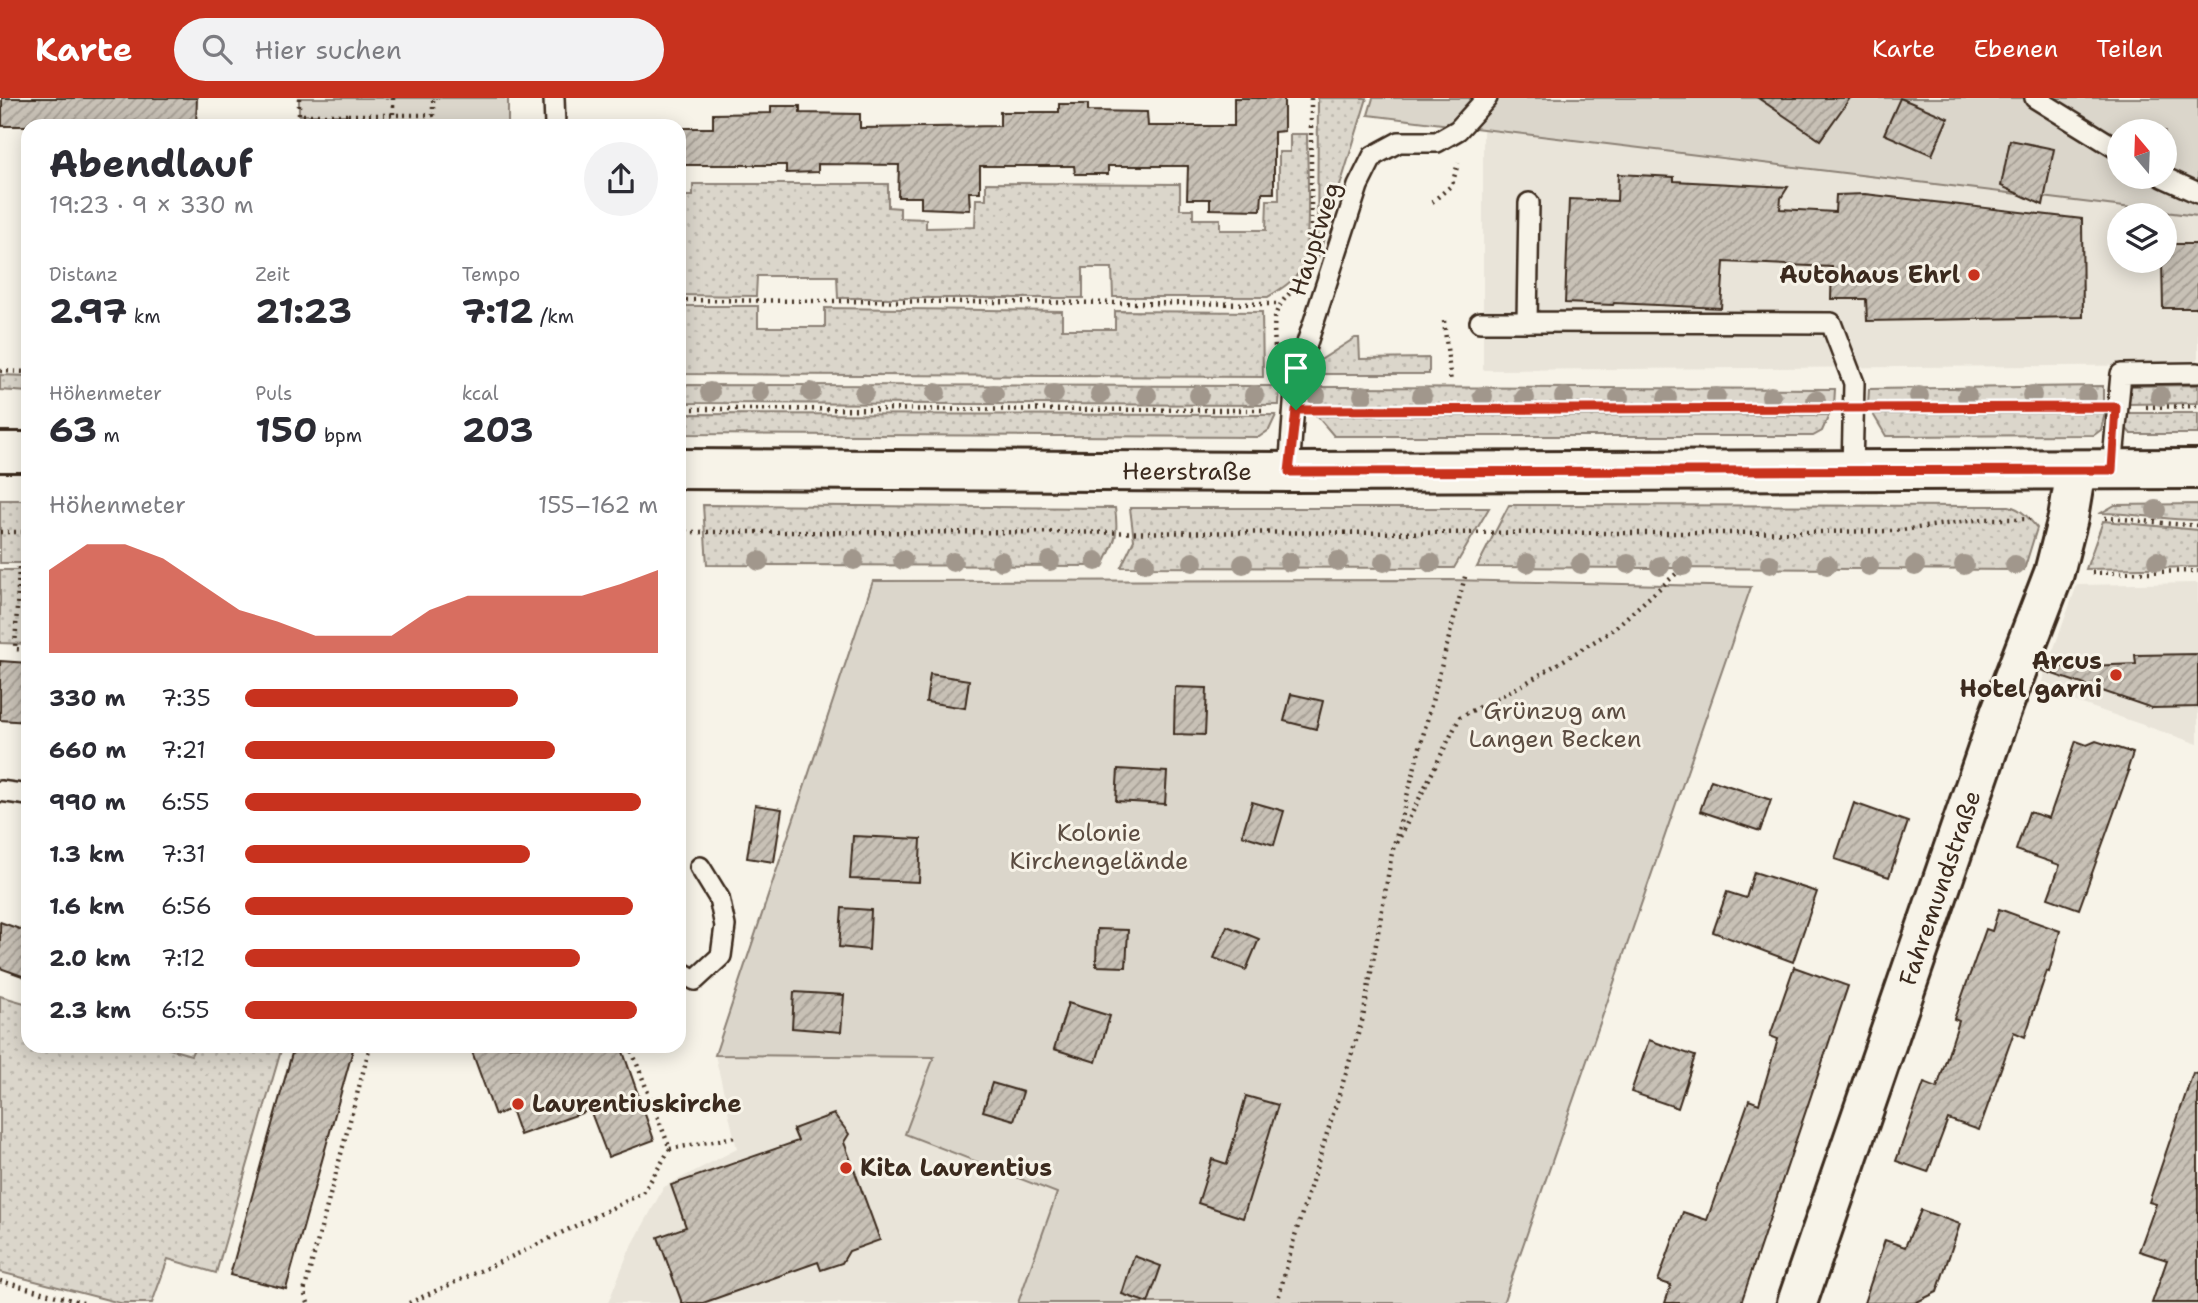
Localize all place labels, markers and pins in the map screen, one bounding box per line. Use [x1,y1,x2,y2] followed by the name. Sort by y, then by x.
[1779,259,1960,291] place label: Autohaus Ehrl
[1966,267,1982,283] marker: Autohaus Ehrl
[1266,338,1326,410] pin
[1960,645,2102,705] place label: Arcus Hotel garni
[2108,667,2124,683] marker: Arcus Hotel garni
[532,1088,742,1120] place label: Laurentiuskirche
[510,1096,526,1112] marker: Laurentiuskirche
[860,1152,1052,1184] place label: Kita Laurentius
[838,1160,854,1176] marker: Kita Laurentius

